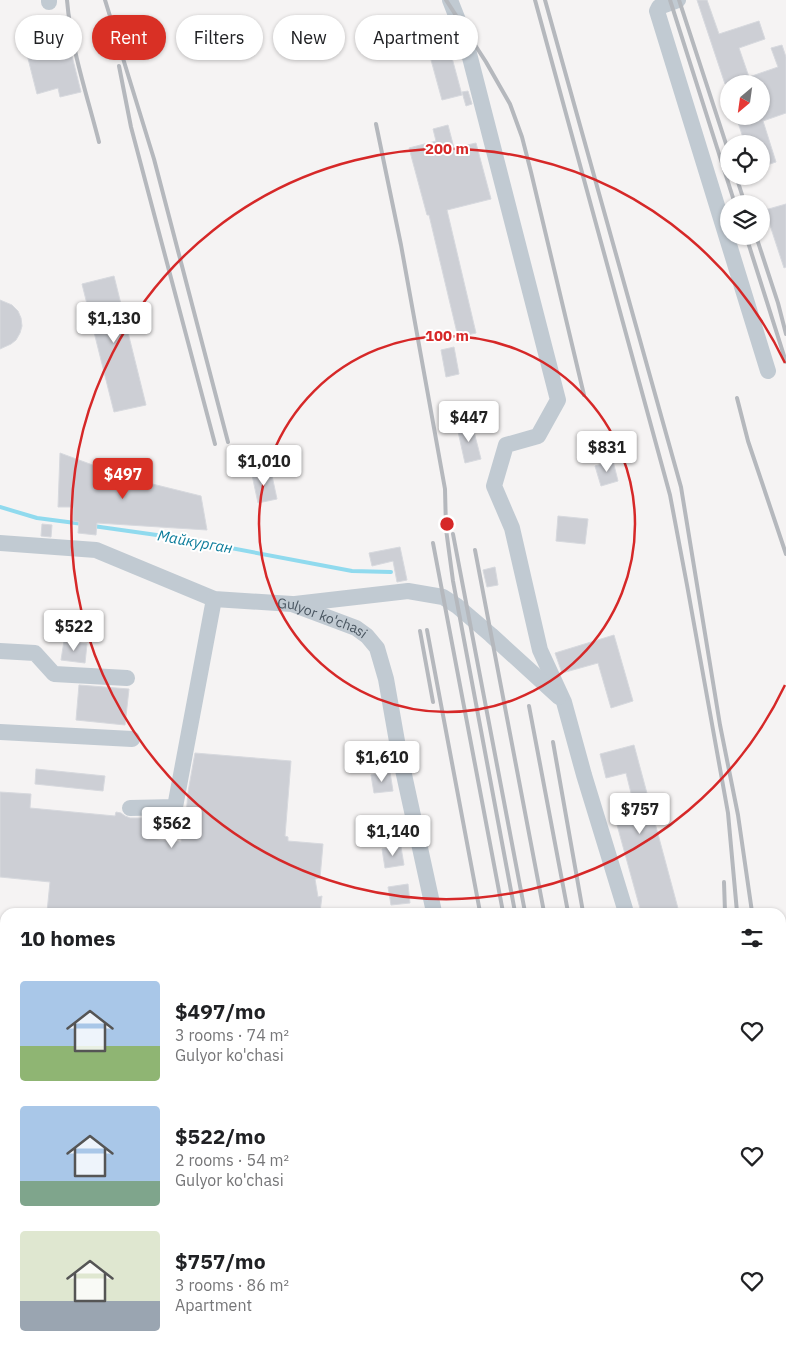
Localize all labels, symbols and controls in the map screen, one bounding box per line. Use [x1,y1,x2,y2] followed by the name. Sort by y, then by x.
[15,15,82,60] chip: Buy
[92,15,166,60] chip: Rent
[176,15,263,60] chip: Filters
[273,15,345,60] chip: New
[355,15,478,60] chip: Apartment
[720,75,770,125] north arrow
[720,75,770,245] map controls
[720,135,770,185] button: locate
[425,139,469,158] text: 200 m
[720,195,770,245] button: layers
[73,302,155,344] pin: $1,130
[88,308,140,328] text: $1,130
[425,326,469,345] text: 100 m
[439,400,499,443] pin: $447
[450,407,488,427] text: $447
[577,430,637,473] pin: $831
[588,437,626,457] text: $831
[223,444,305,487] pin: $1,010
[238,451,290,471] text: $1,010
[93,458,153,500] pin: $497
[104,464,142,484] text: $497
[438,515,456,533] centre of rings
[156,526,234,557] water label: Майкурган
[277,594,371,642] street label: Gulyor ko'chasi
[44,610,104,652] pin: $522
[55,616,93,636] text: $522
[341,740,423,783] pin: $1,610
[356,747,408,767] text: $1,610
[610,792,670,835] pin: $757
[621,799,659,819] text: $757
[142,806,202,849] pin: $562
[153,813,191,833] text: $562
[352,814,434,857] pin: $1,140
[367,821,419,841] text: $1,140
[20,924,116,952] text: 10 homes
[738,924,766,952] icon: filters
[175,997,266,1025] text: $497/mo
[60,1001,120,1061] icon: home
[738,1017,766,1045] icon: heart
[175,1025,289,1045] text: 3 rooms · 74 m²
[175,1045,284,1065] text: Gulyor ko'chasi
[175,1122,266,1150] text: $522/mo
[60,1126,120,1186] icon: home
[738,1142,766,1170] icon: heart
[175,1150,289,1170] text: 2 rooms · 54 m²
[175,1170,284,1190] text: Gulyor ko'chasi
[175,1247,266,1275] text: $757/mo
[60,1251,120,1311] icon: home
[738,1267,766,1295] icon: heart
[175,1275,289,1295] text: 3 rooms · 86 m²
[175,1295,252,1315] text: Apartment

